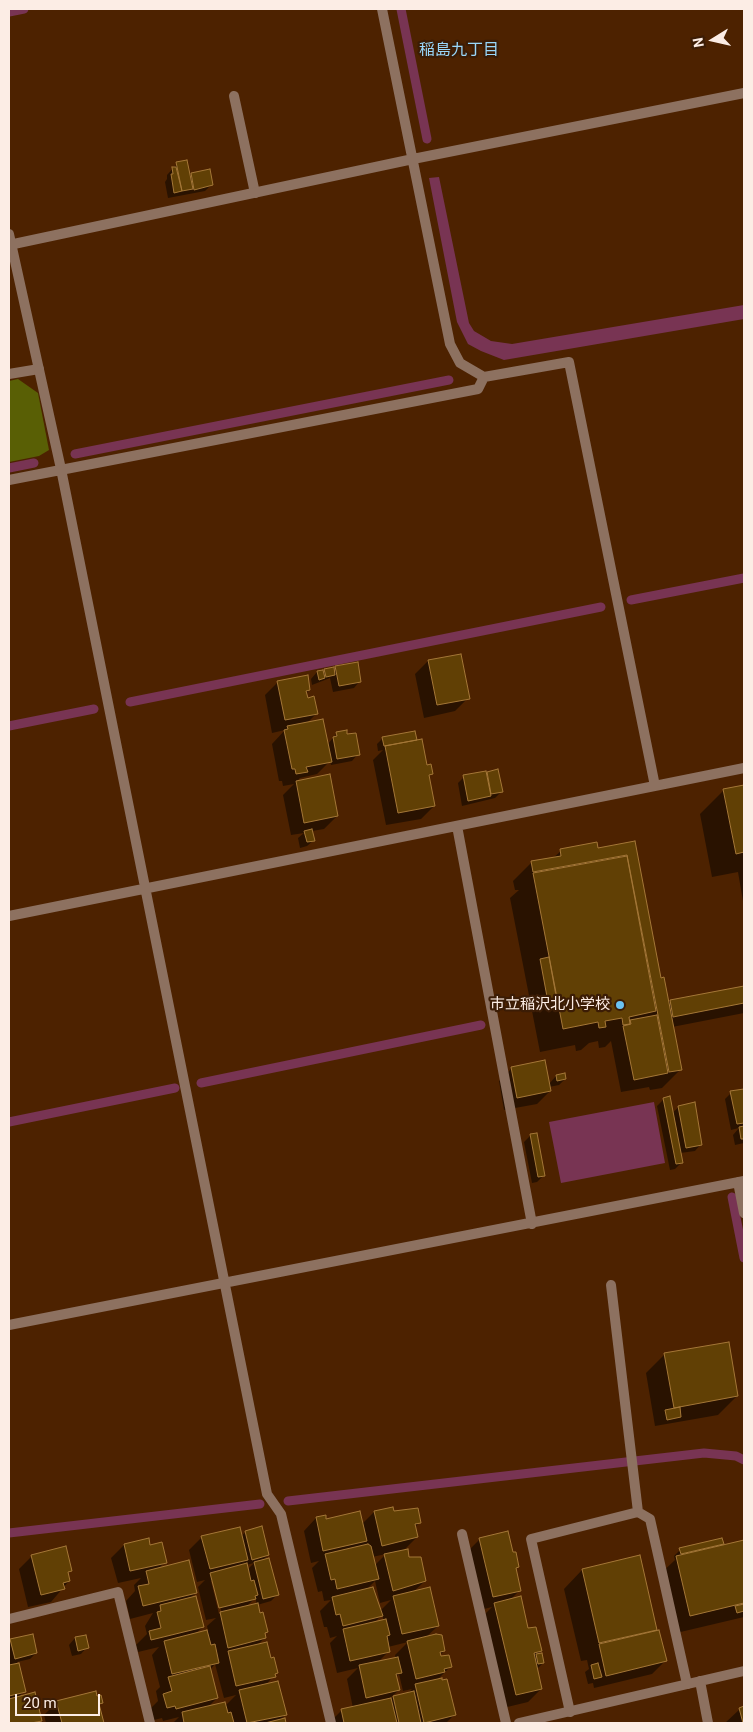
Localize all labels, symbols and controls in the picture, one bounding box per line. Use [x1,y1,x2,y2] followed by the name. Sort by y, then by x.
[688,15,738,65] north arrow
[689,36,707,49] text: N
[419,41,499,61] district label: 稲島九丁目
[490,996,610,1014] place label: 市立稲沢北小学校
[614,999,626,1011] marker: 市立稲沢北小学校
[18,1684,102,1716] scale bar
[23,1694,57,1712] text: 20 m

